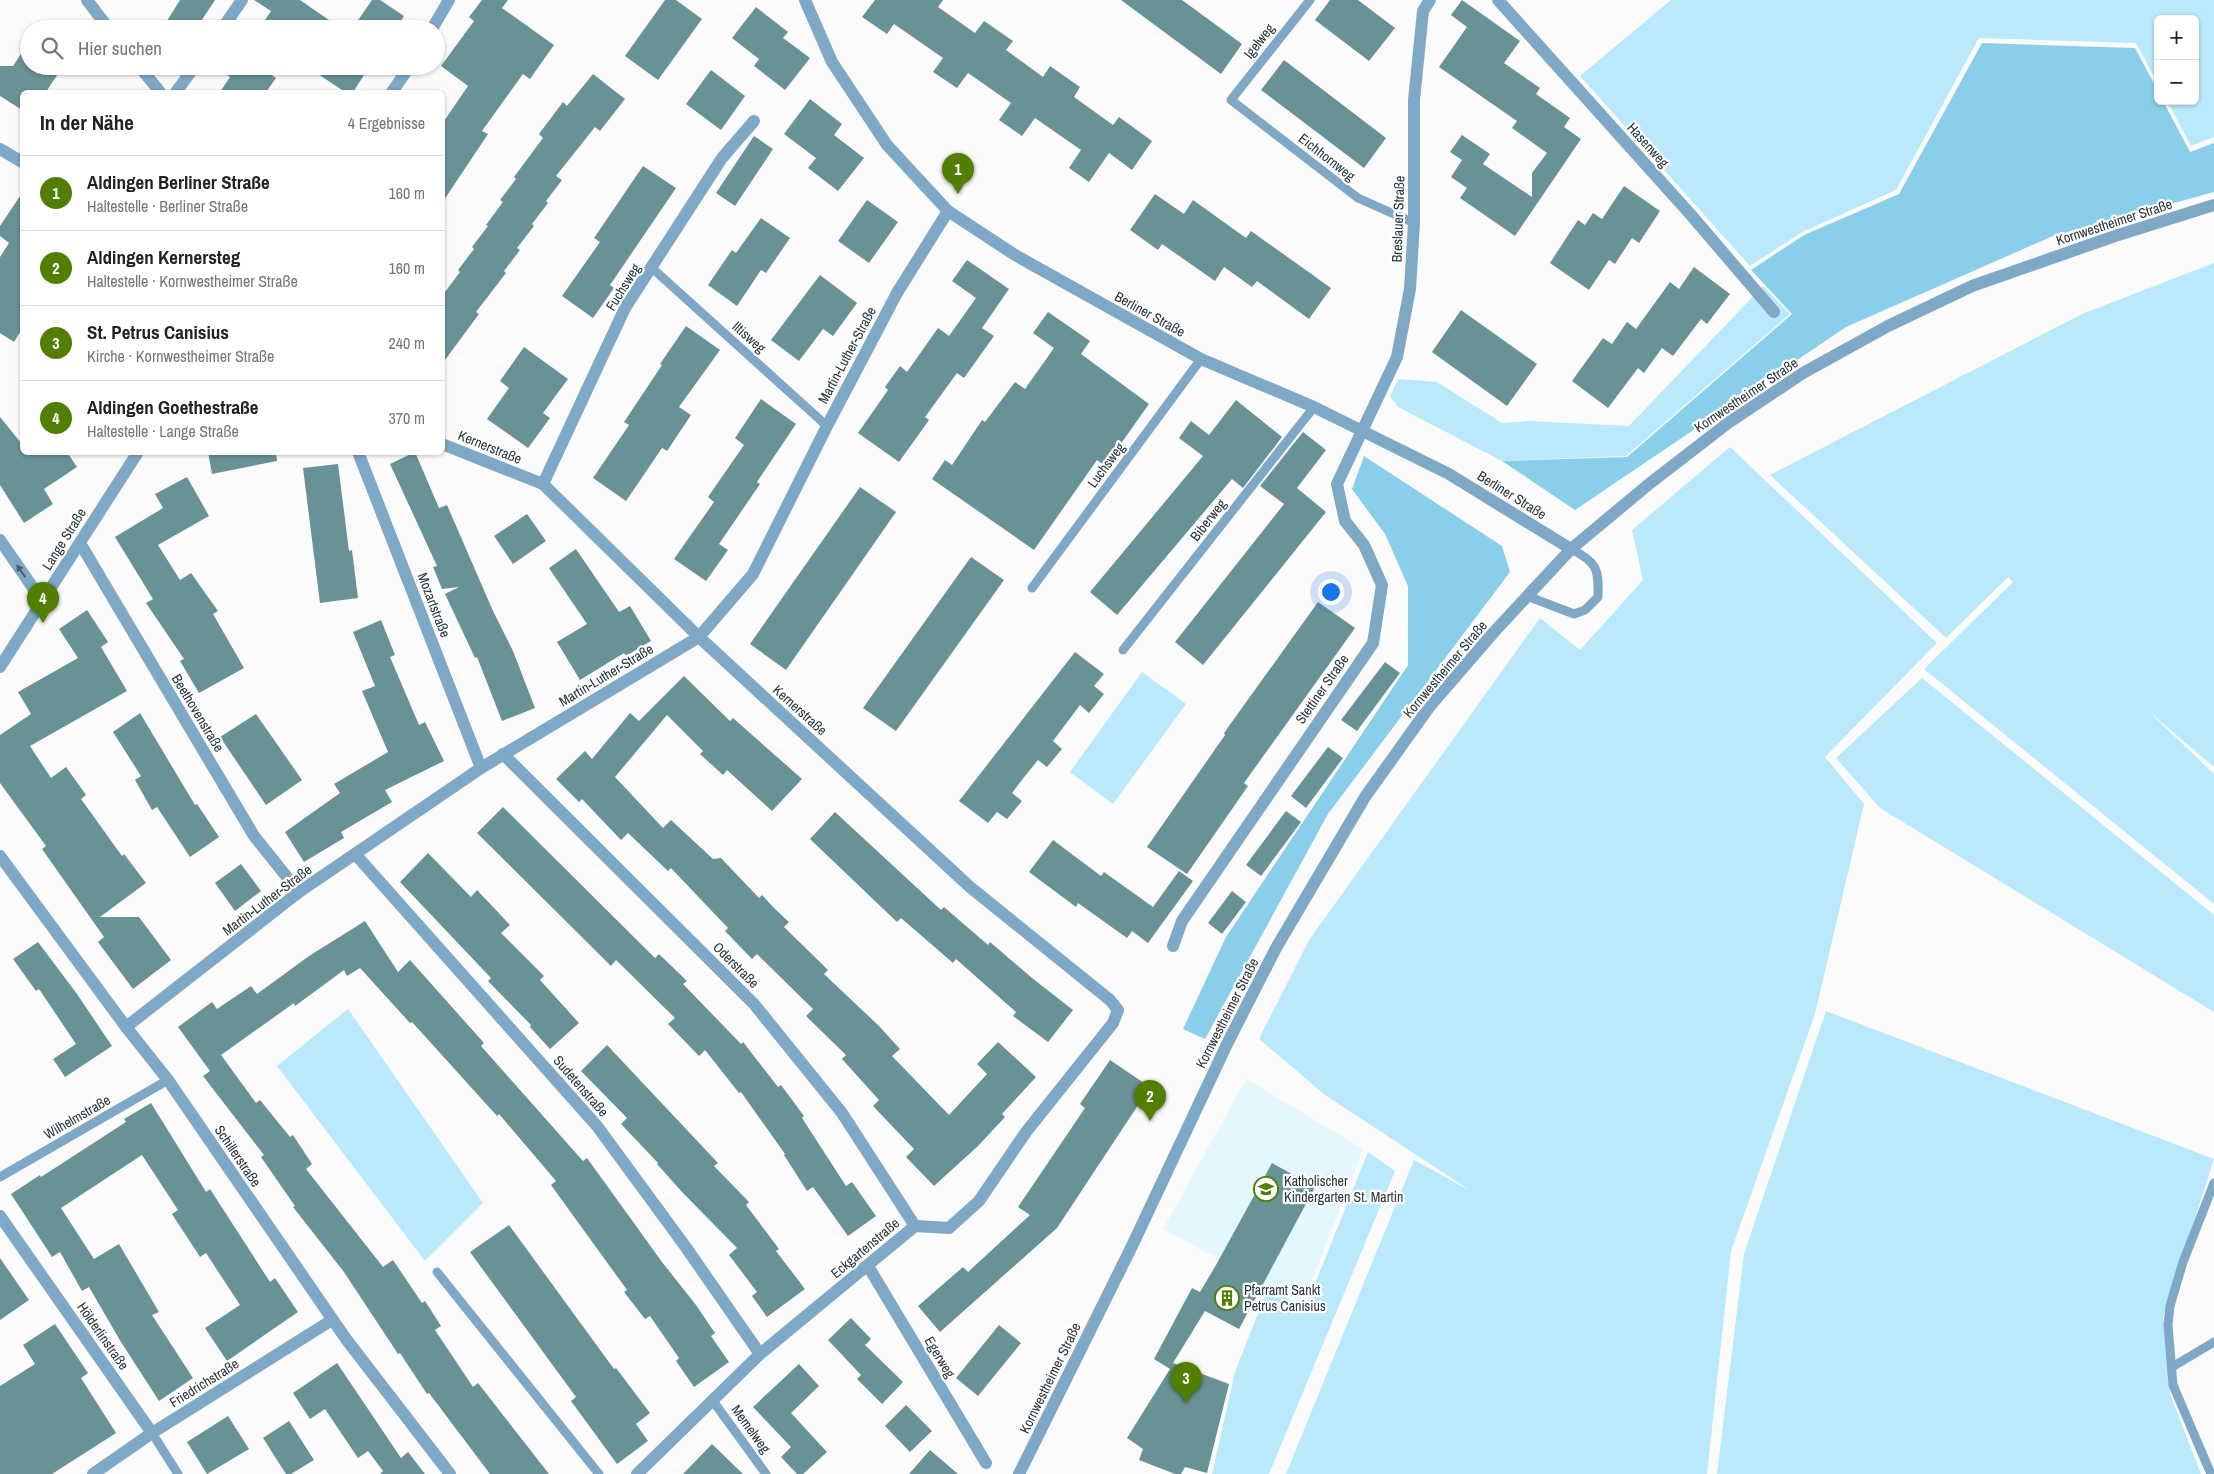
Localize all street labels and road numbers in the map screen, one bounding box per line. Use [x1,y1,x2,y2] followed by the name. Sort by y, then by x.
[1240,19,1279,62] street label: Igelweg
[1623,119,1673,172] street label: Hasenweg
[1295,129,1359,185] street label: Eichhornweg
[1387,175,1409,263] street label: Breslauer Straße
[2054,195,2174,249] street label: Kornwestheimer Straße
[602,260,645,314] street label: Fuchsweg
[1112,287,1188,341] street label: Berliner Straße
[814,303,880,407] street label: Martin-Luther-Straße
[729,317,770,357] street label: Iltisweg
[1691,354,1801,436] street label: Kornwestheimer Straße
[456,426,524,468] street label: Kernerstraße
[1083,438,1129,491] street label: Luchsweg
[1474,467,1550,523] street label: Berliner Straße
[1186,495,1230,545] street label: Biberweg
[38,505,90,573] street label: Lange Straße
[413,570,455,640] street label: Mozartstraße
[1399,617,1491,721] street label: Kornwestheimer Straße
[555,640,657,710] street label: Martin-Luther-Straße
[1291,651,1353,727] street label: Stettiner Straße
[168,671,228,755] street label: Beethovenstraße
[769,681,831,739] street label: Kernerstraße
[219,861,315,939] street label: Martin-Luther-Straße
[709,938,763,992] street label: Oderstraße
[1191,955,1263,1071] street label: Kornwestheimer Straße
[550,1052,612,1120] street label: Sudetenstraße
[40,1091,114,1143] street label: Wilhelmstraße
[211,1122,265,1190] street label: Schillerstraße
[827,1214,903,1282] street label: Eckgartenstraße
[73,1299,133,1373] street label: Hölderlinstraße
[1015,1320,1085,1436] street label: Kornwestheimer Straße
[921,1333,960,1382] street label: Egerweg
[166,1355,242,1411] street label: Friedrichstraße
[727,1401,775,1457] street label: Memelweg

